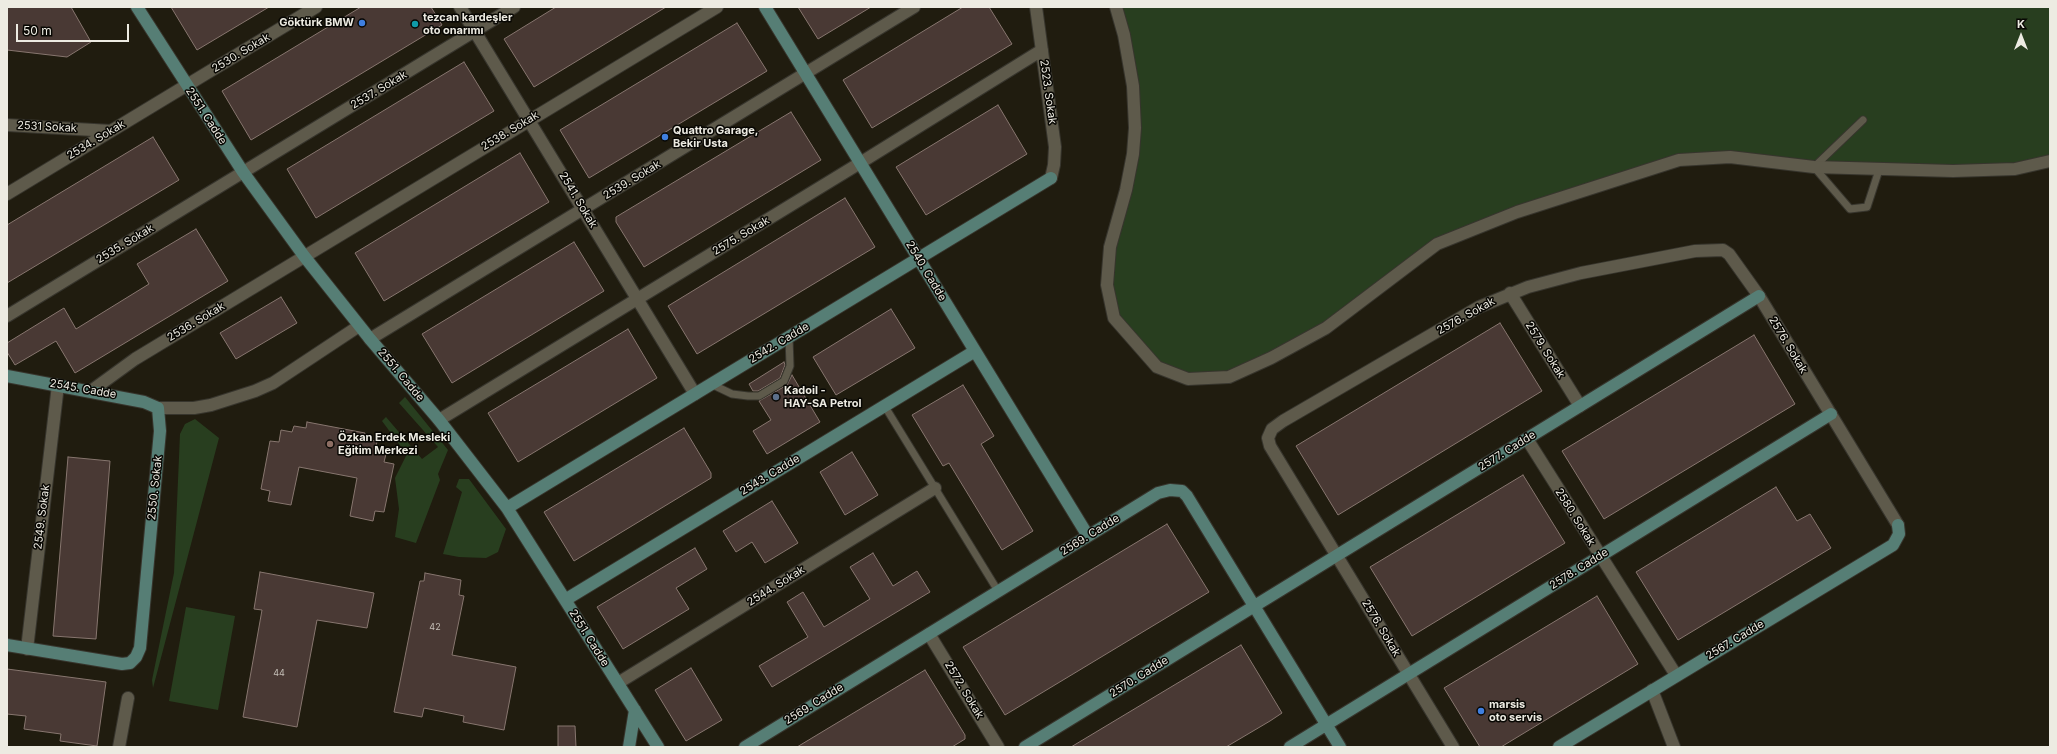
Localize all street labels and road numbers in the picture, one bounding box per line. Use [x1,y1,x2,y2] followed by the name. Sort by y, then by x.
[210,31,272,75] street label: 2530. Sokak
[1037,59,1059,125] street label: 2523. Sokak
[349,68,409,112] street label: 2537. Sokak
[183,85,229,147] street label: 2551. Cadde
[479,109,541,153] street label: 2538. Sokak
[65,118,127,162] street label: 2534. Sokak
[17,119,77,135] street label: 2531 Sokak
[601,158,663,202] street label: 2539. Sokak
[556,170,600,230] street label: 2541. Sokak
[710,214,772,258] street label: 2575. Sokak
[94,222,156,266] street label: 2535. Sokak
[903,239,949,303] street label: 2540. Cadde
[1435,295,1497,337] street label: 2576. Sokak
[165,300,227,344] street label: 2536. Sokak
[1766,314,1810,376] street label: 2576. Sokak
[1522,319,1568,381] street label: 2579. Sokak
[747,320,811,366] street label: 2542. Cadde
[375,346,427,404] street label: 2551. Cadde
[49,377,117,401] street label: 2545. Cadde
[1476,428,1538,474] street label: 2577. Cadde
[738,452,802,498] street label: 2543. Cadde
[145,455,165,521] street label: 2550. Sokak
[31,484,53,550] street label: 2549. Sokak
[1552,486,1598,548] street label: 2580. Sokak
[1058,512,1122,558] street label: 2569. Cadde
[1547,546,1611,592] street label: 2578. Cadde
[745,563,807,609] street label: 2544. Sokak
[1359,597,1403,659] street label: 2576. Sokak
[566,607,612,669] street label: 2551. Cadde
[1704,617,1766,663] street label: 2567. Cadde
[1107,654,1171,700] street label: 2570. Cadde
[942,659,986,721] street label: 2572. Sokak
[782,681,846,727] street label: 2569. Cadde

